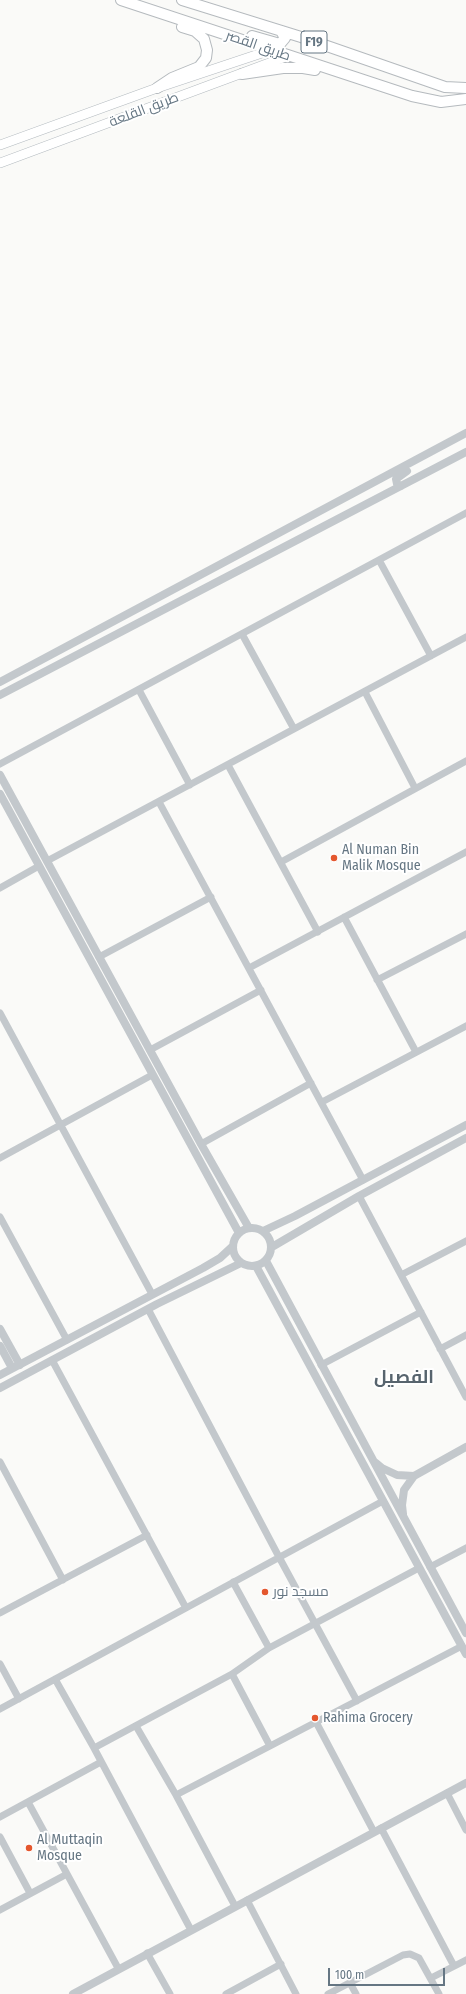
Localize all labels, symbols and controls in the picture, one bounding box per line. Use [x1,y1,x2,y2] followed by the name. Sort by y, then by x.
[223,27,293,65] street label: طريق القصر
[301,31,327,53] road number: F19
[107,89,181,131] street label: طريق القلعة
[342,842,421,874] place label: Al Numan Bin Malik Mosque
[329,853,339,863] marker: Al Numan Bin Malik Mosque
[374,1367,434,1389] district label: الفصيل
[273,1584,329,1600] place label: مسجد نور
[260,1587,270,1597] marker: مسجد نور
[323,1710,413,1726] place label: Rahima Grocery
[310,1713,320,1723] marker: Rahima Grocery
[37,1832,103,1864] place label: Al Muttaqin Mosque
[24,1843,34,1853] marker: Al Muttaqin Mosque
[330,1960,447,1986] scale bar
[335,1968,364,1982] text: 100 m

